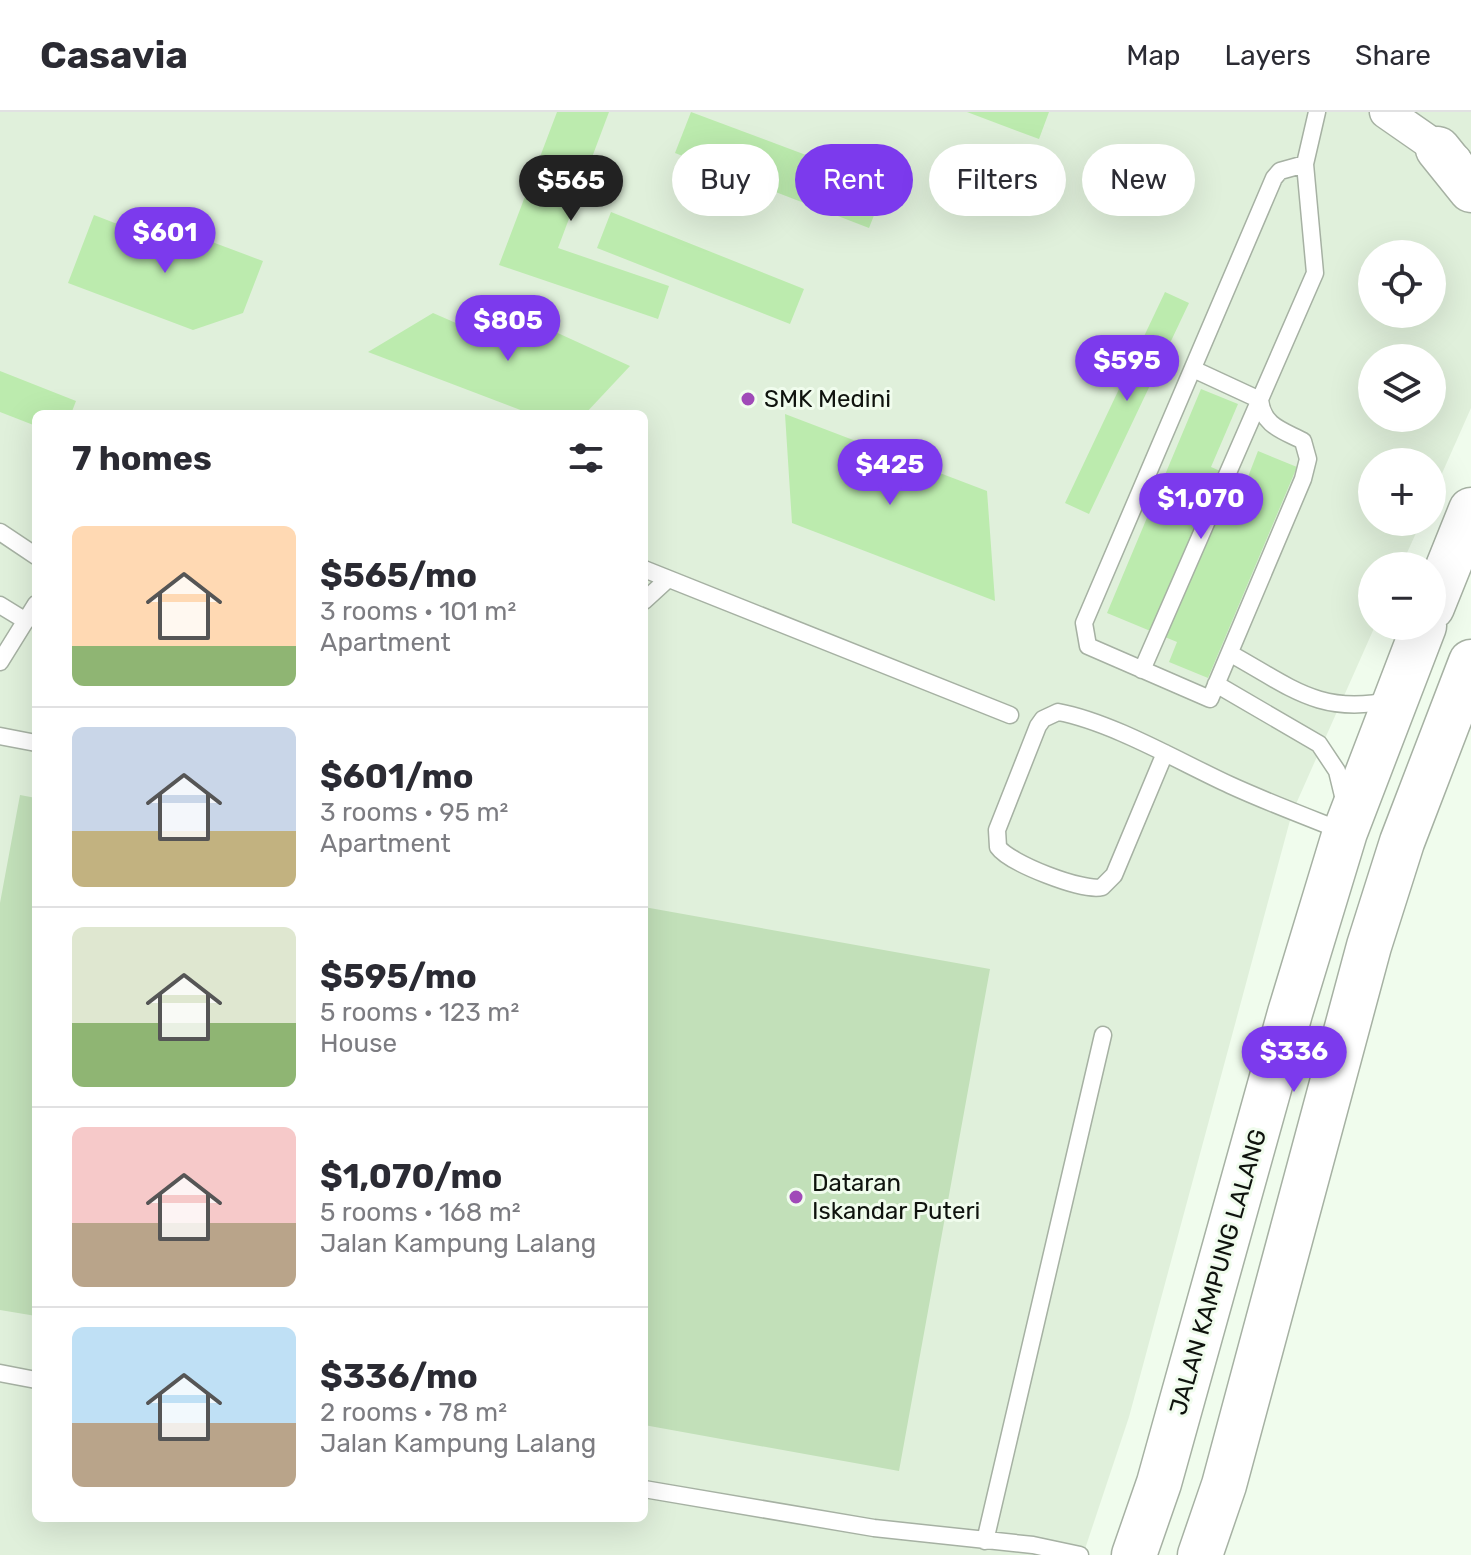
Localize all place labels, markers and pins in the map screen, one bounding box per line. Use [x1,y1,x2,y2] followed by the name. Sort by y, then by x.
[524,155,618,223] pin: $565
[118,207,212,275] pin: $601
[461,295,555,363] pin: $805
[1080,335,1174,403] pin: $595
[764,385,891,413] place label: SMK Medini
[739,390,757,408] marker: SMK Medini
[843,439,937,507] pin: $425
[1136,473,1266,541] pin: $1,070
[1247,1026,1341,1094] pin: $336
[812,1169,980,1225] place label: Dataran Iskandar Puteri
[787,1188,805,1206] marker: Dataran Iskandar Puteri

